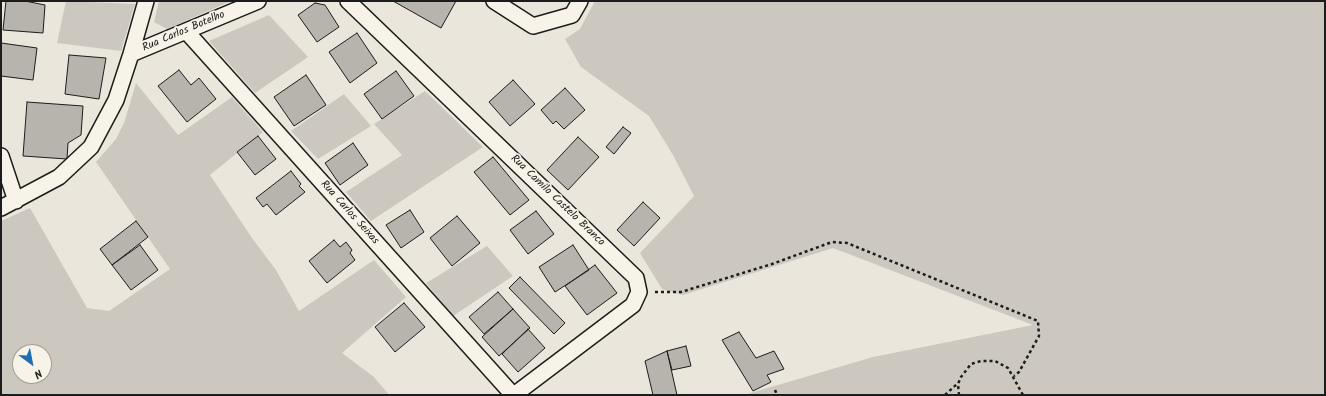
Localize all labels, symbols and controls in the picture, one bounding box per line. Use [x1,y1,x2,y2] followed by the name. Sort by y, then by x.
[141,9,227,55] street label: Rua Carlos Botelho
[507,153,607,249] street label: Rua Camilo Castelo Branco
[317,178,381,248] street label: Rua Carlos Seixas
[12,344,52,384] north arrow
[30,364,46,383] text: N

